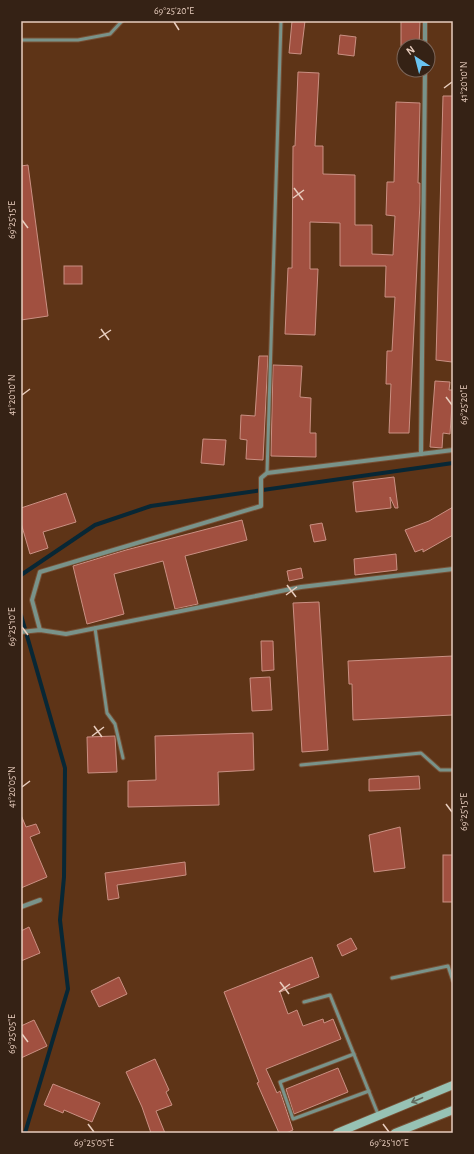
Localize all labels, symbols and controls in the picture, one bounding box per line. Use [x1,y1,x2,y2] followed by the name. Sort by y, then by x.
[154,6,194,16] text: 69°25'20"E
[396,38,436,78] north arrow
[404,44,417,57] text: N
[459,61,469,103] text: 41°20'10"N
[7,201,17,239] text: 69°25'15"E
[7,374,17,416] text: 41°20'10"N
[459,385,469,425] text: 69°25'20"E
[7,607,17,647] text: 69°25'10"E
[7,766,17,808] text: 41°20'05"N
[459,793,469,831] text: 69°25'15"E
[7,1014,17,1054] text: 69°25'05"E
[411,1097,423,1104] one-way arrow
[74,1138,114,1148] text: 69°25'05"E
[369,1138,409,1148] text: 69°25'10"E

